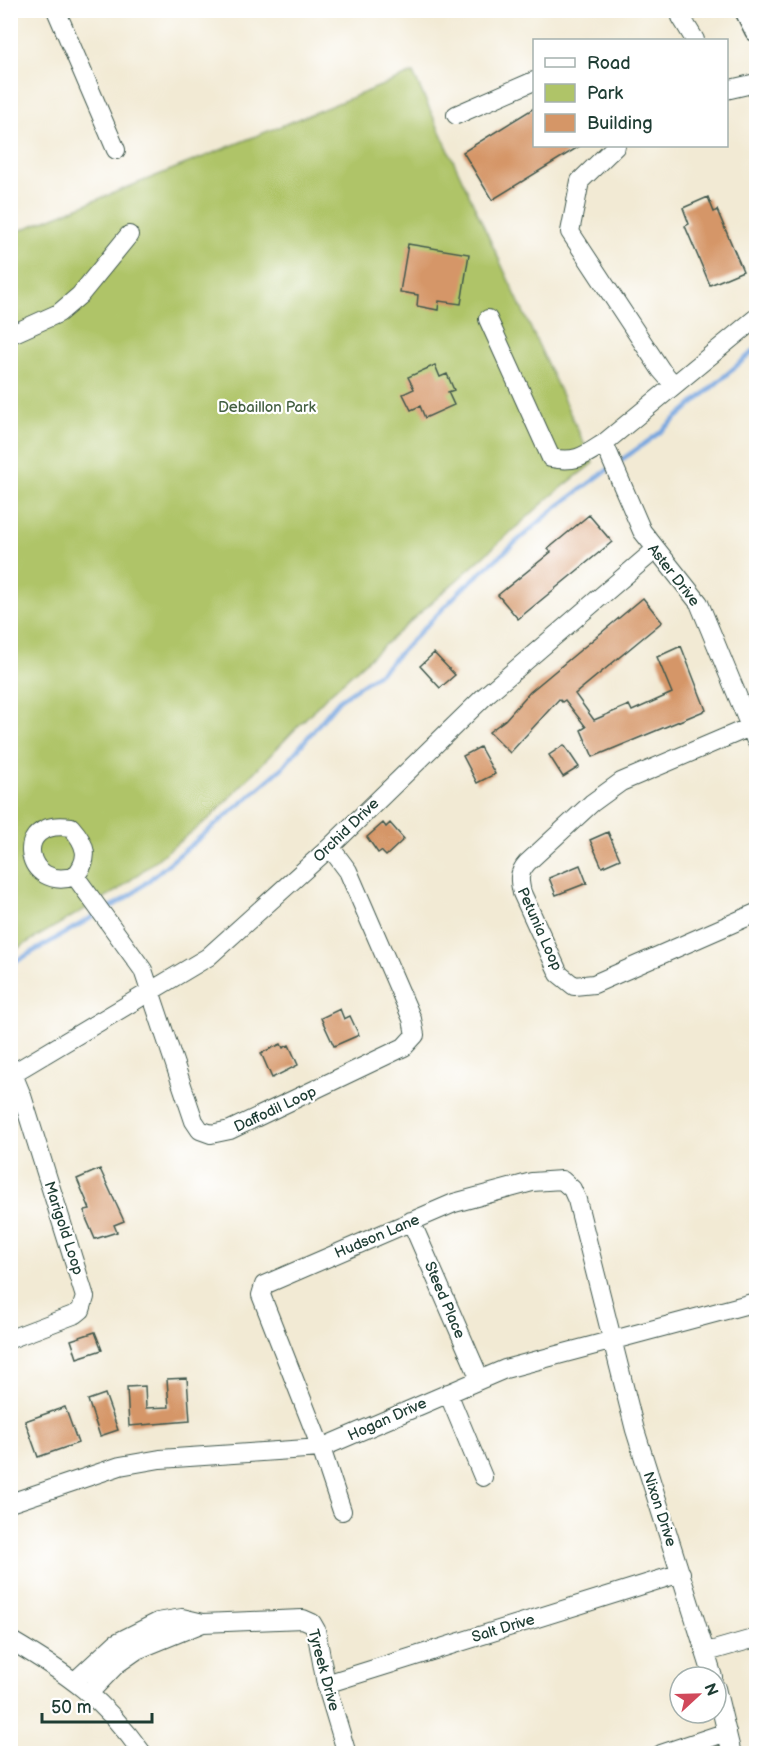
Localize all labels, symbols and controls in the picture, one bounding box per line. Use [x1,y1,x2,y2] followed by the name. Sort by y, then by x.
[533,39,728,147] legend
[587,53,631,74] text: Road
[587,83,623,104] text: Park
[587,113,653,134] text: Building
[218,398,317,417] park label: Debaillon Park
[643,540,704,610] street label: Aster Drive
[309,794,383,866] street label: Orchid Drive
[513,885,566,974] street label: Petunia Loop
[231,1082,320,1137] street label: Daffodil Loop
[39,1179,88,1278] street label: Marigold Loop
[332,1210,423,1263] street label: Hudson Lane
[420,1259,469,1342] street label: Steed Place
[345,1394,430,1445] street label: Hogan Drive
[638,1469,681,1549] street label: Nixon Drive
[469,1610,537,1647] street label: Salt Drive
[303,1627,344,1713] street label: Tyreek Drive
[668,1665,728,1725] north arrow
[699,1681,722,1699] text: N
[42,1686,152,1724] scale bar
[51,1697,92,1718] text: 50 m

